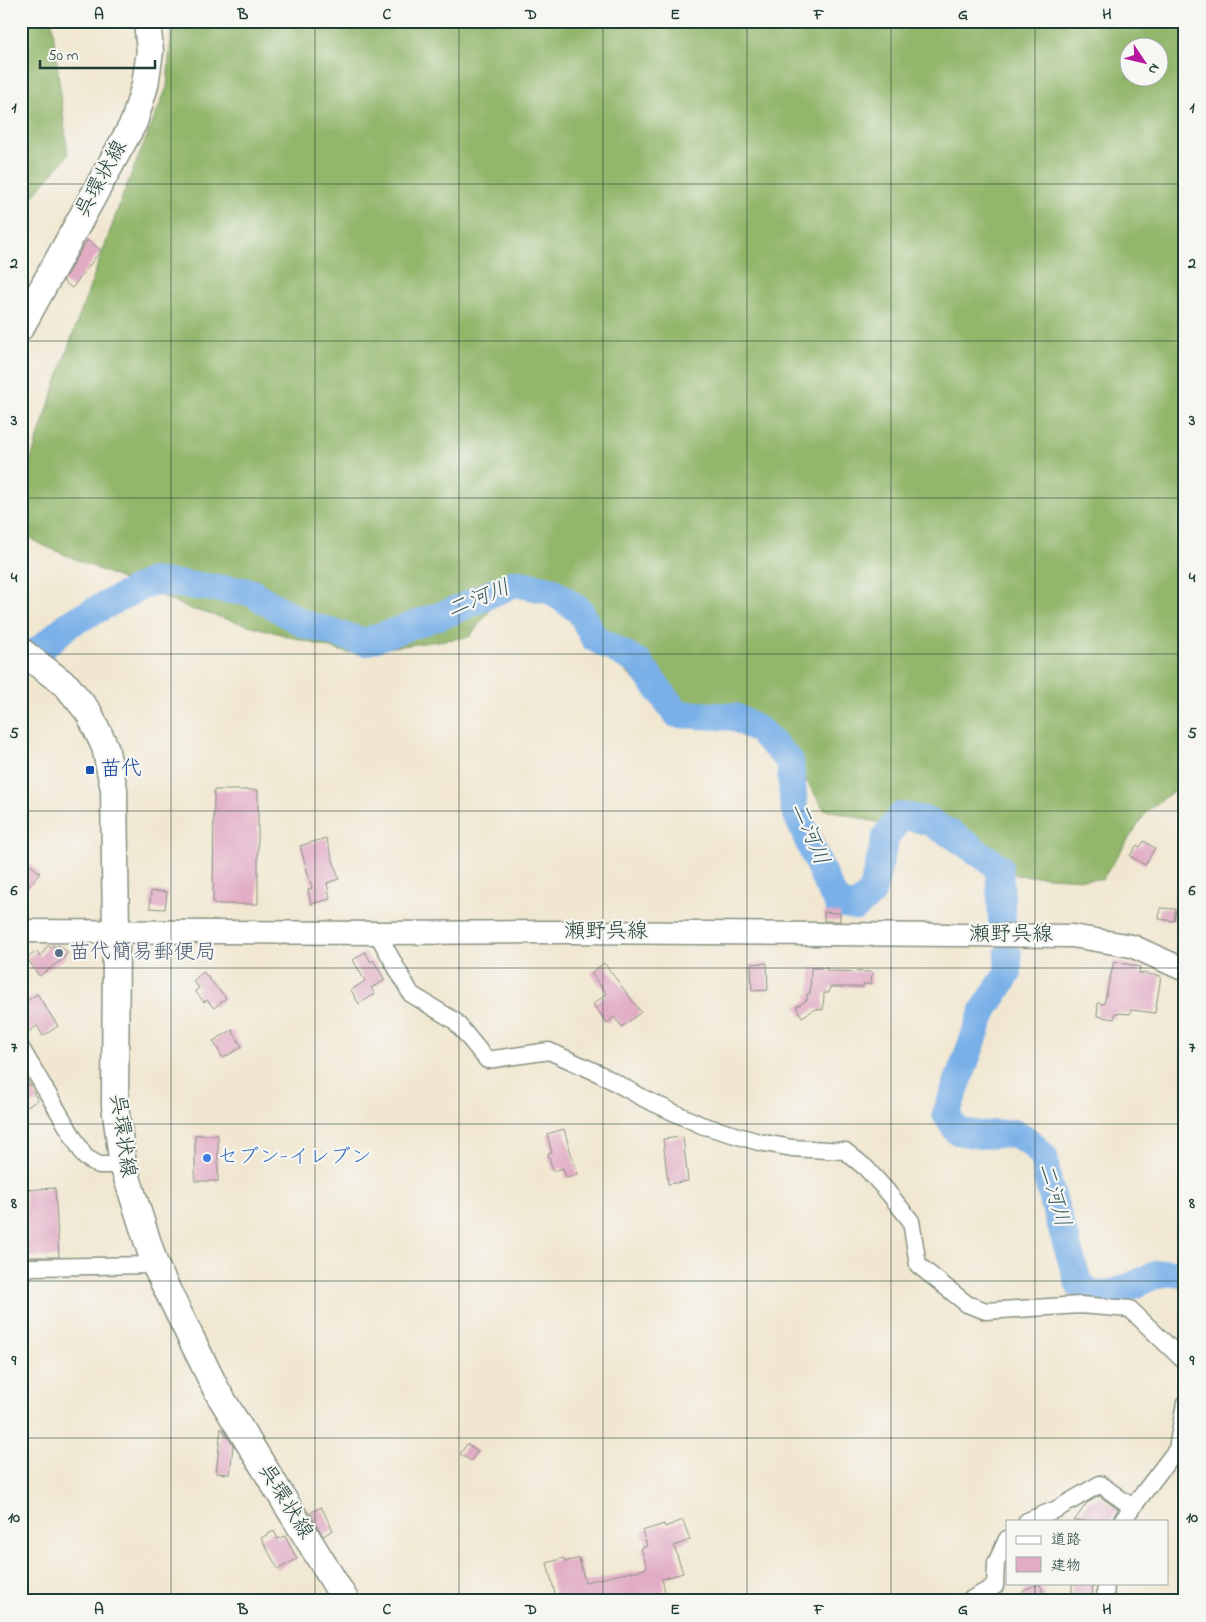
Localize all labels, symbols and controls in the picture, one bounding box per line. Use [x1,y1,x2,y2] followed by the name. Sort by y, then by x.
[94,3,104,27] text: A
[237,3,249,27] text: B
[383,3,392,27] text: C
[524,3,537,27] text: D
[670,3,680,27] text: E
[813,3,825,27] text: F
[958,3,968,27] text: G
[1102,3,1112,27] text: H
[40,38,155,70] scale bar
[1118,38,1168,88] north arrow
[48,45,79,67] text: 50 m
[1142,59,1165,78] text: N
[11,96,17,120] text: 1
[1189,96,1195,120] text: 1
[69,135,135,223] street label: 呉環状線
[9,252,18,276] text: 2
[1187,252,1196,276] text: 2
[10,409,18,433] text: 3
[1188,409,1196,433] text: 3
[10,566,18,590] text: 4
[1188,566,1196,590] text: 4
[442,573,516,627] water label: 二河川
[9,722,19,746] text: 5
[1187,722,1197,746] text: 5
[100,755,142,785] place label: 苗代
[84,764,96,776] marker: 苗代
[782,797,836,871] water label: 二河川
[9,879,18,903] text: 6
[1187,879,1196,903] text: 6
[564,917,648,947] street label: 瀬野呉線
[969,920,1053,950] street label: 瀬野呉線
[69,938,216,968] place label: 苗代簡易郵便局
[53,947,65,959] marker: 苗代簡易郵便局
[11,1036,18,1060] text: 7
[1189,1036,1196,1060] text: 7
[101,1092,143,1180] street label: 呉環状線
[217,1143,372,1173] place label: セブン-イレブン
[201,1152,213,1164] marker: セブン-イレブン
[1029,1159,1077,1231] water label: 二河川
[10,1192,17,1216] text: 8
[1188,1192,1195,1216] text: 8
[11,1349,17,1373] text: 9
[1189,1349,1195,1373] text: 9
[250,1458,320,1546] street label: 呉環状線
[8,1506,20,1530] text: 10
[1186,1506,1198,1530] text: 10
[1006,1520,1168,1584] legend
[1051,1529,1081,1551] text: 道路
[1051,1555,1081,1577] text: 建物
[94,1598,104,1622] text: A
[237,1598,249,1622] text: B
[383,1598,392,1622] text: C
[524,1598,537,1622] text: D
[670,1598,680,1622] text: E
[813,1598,825,1622] text: F
[958,1598,968,1622] text: G
[1102,1598,1112,1622] text: H

